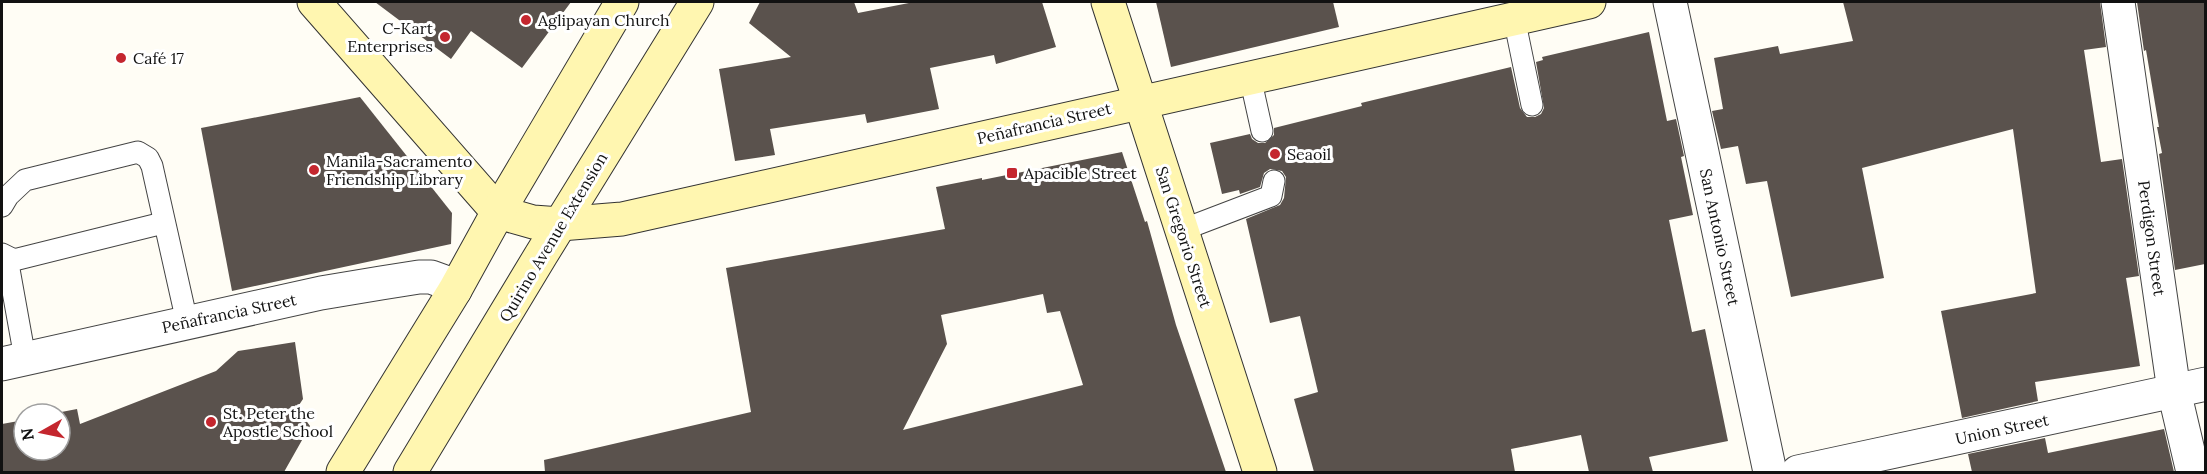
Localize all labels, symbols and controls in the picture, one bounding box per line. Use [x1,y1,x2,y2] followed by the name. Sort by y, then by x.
[537,10,670,30] place label: Aglipayan Church
[519,13,533,27] marker: Aglipayan Church
[347,18,434,56] place label: C-Kart Enterprises
[438,30,452,44] marker: C-Kart Enterprises
[133,48,184,68] place label: Café 17
[114,51,128,65] marker: Café 17
[975,98,1114,148] street label: Peñafrancia Street
[1287,144,1331,164] place label: Seaoil
[1268,147,1282,161] marker: Seaoil
[494,148,612,325] street label: Quirino Avenue Extension
[326,151,472,189] place label: Manila-Sacramento Friendship Library
[307,163,321,177] marker: Manila-Sacramento Friendship Library
[1023,163,1138,183] place label: Apacible Street
[1152,164,1217,311] street label: San Gregorio Street
[1005,166,1019,180] marker: Apacible Street
[1696,167,1744,308] street label: San Antonio Street
[2134,179,2170,298] street label: Perdigon Street
[160,289,299,337] street label: Peñafrancia Street
[12,402,72,462] north arrow
[222,403,333,441] place label: St. Peter the Apostle School
[1954,409,2051,449] street label: Union Street
[204,415,218,429] marker: St. Peter the Apostle School
[16,427,38,442] text: N

